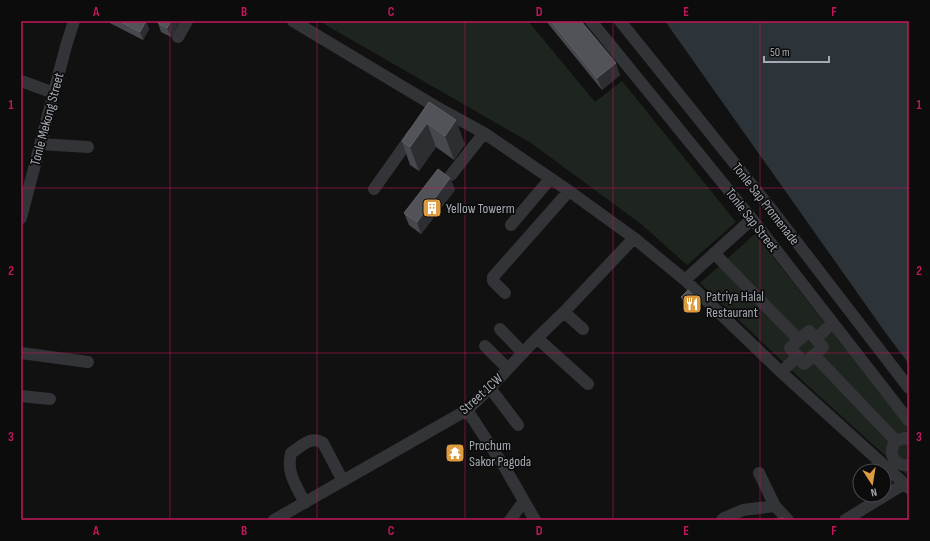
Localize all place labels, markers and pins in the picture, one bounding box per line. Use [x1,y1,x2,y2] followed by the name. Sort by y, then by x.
[421,197,443,219] building icon: Yellow Towerm
[446,200,515,217] place label: Yellow Towerm
[706,288,764,321] place label: Patriya Halal Restaurant
[681,293,703,315] restaurant icon: Patriya Halal Restaurant
[469,437,531,470] place label: Prochum Sakor Pagoda
[444,442,466,464] temple icon: Prochum Sakor Pagoda

